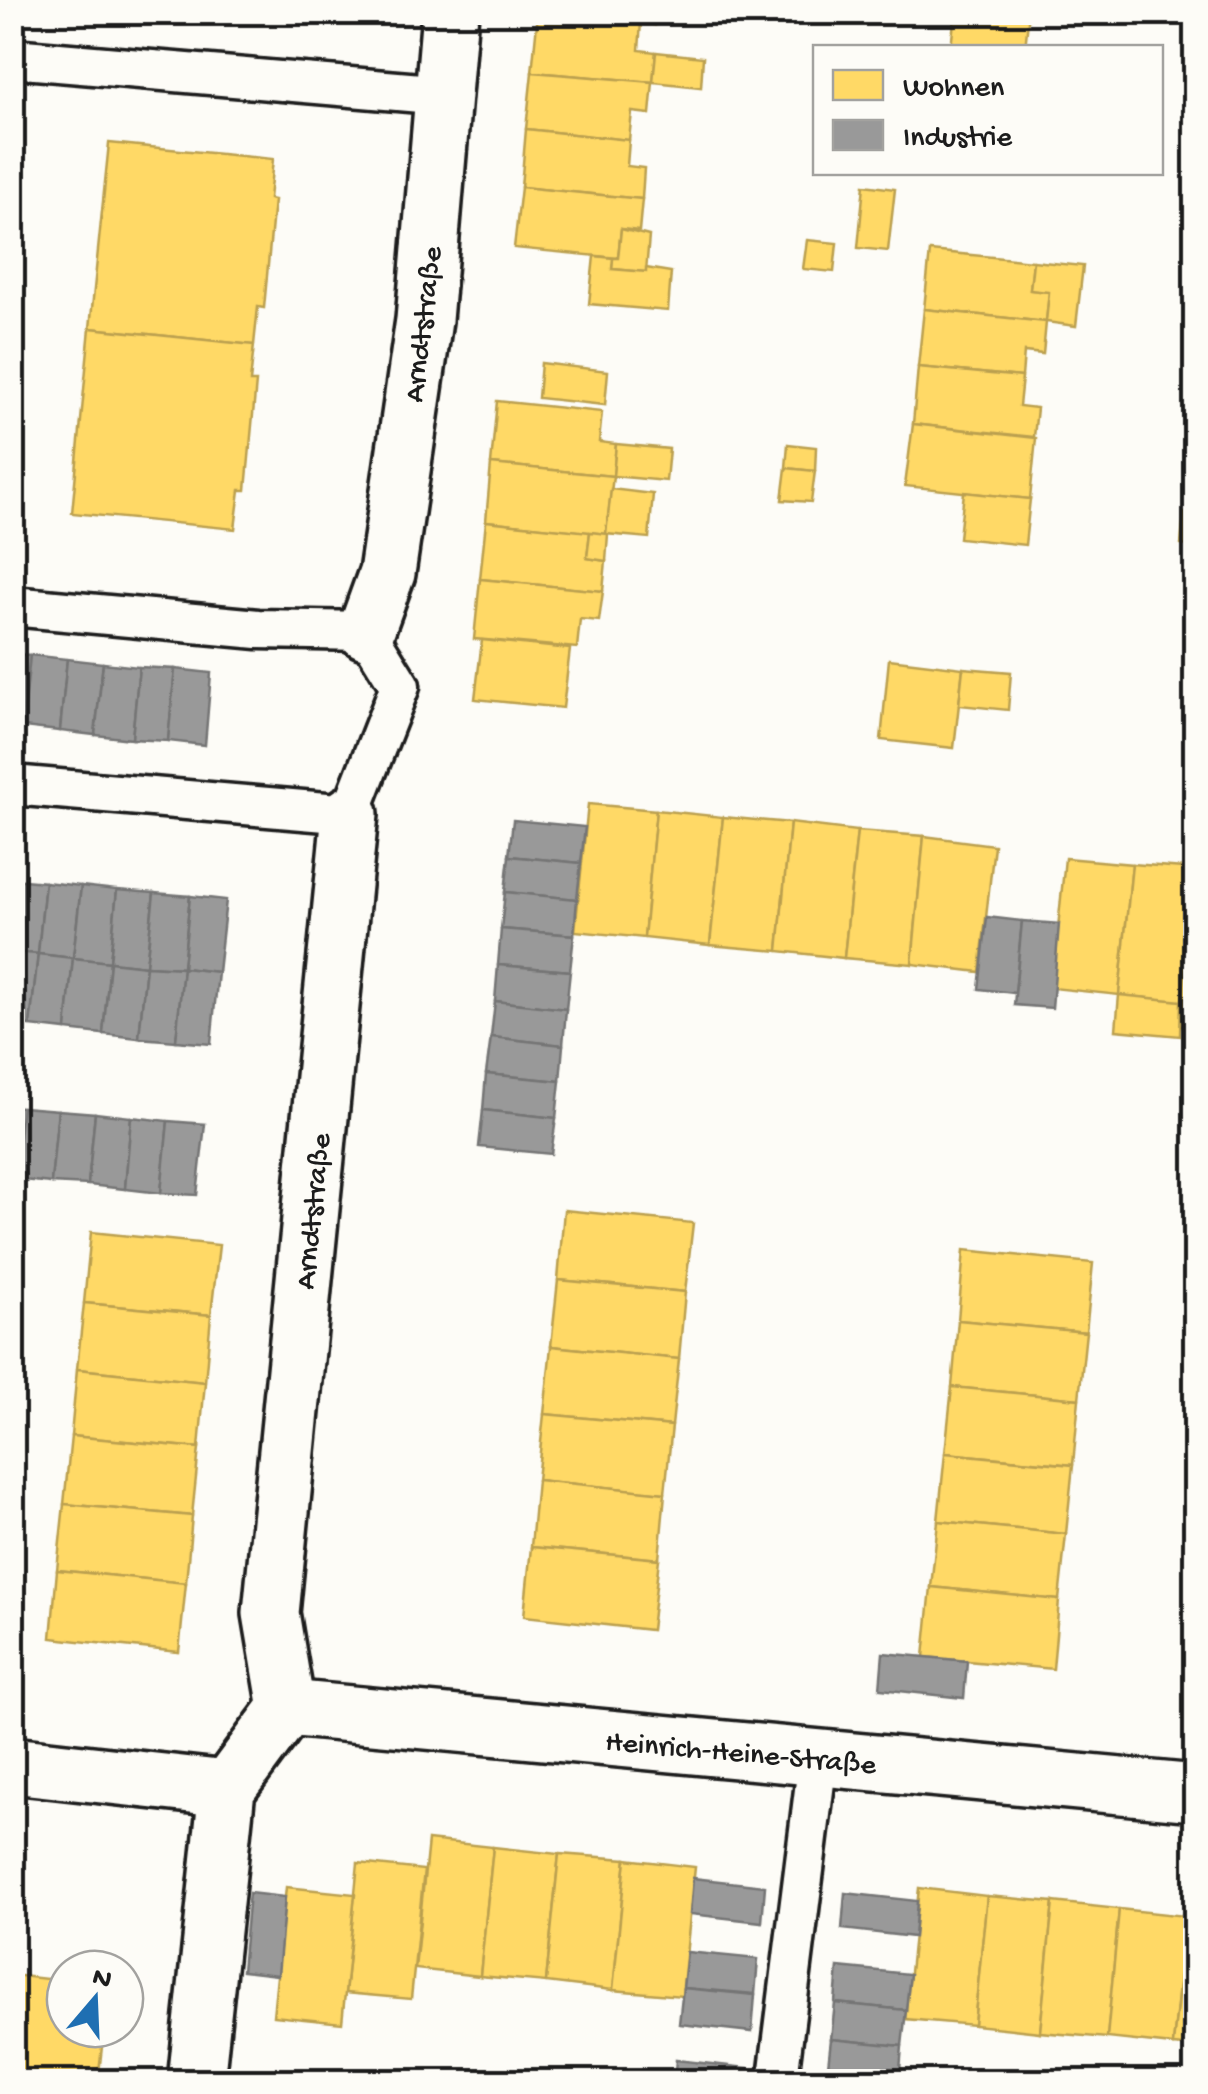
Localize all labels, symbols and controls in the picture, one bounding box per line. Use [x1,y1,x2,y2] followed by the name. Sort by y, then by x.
[813,45,1163,175] legend
[903,72,1004,107] text: Wohnen
[903,122,1013,157] text: Industrie
[399,244,452,404] street label: Arndtstraße
[290,1131,341,1291] street label: Arndtstraße
[604,1726,878,1785] street label: Heinrich-Heine-Straße
[45,1949,145,2049] north arrow
[88,1961,116,1998] text: N

